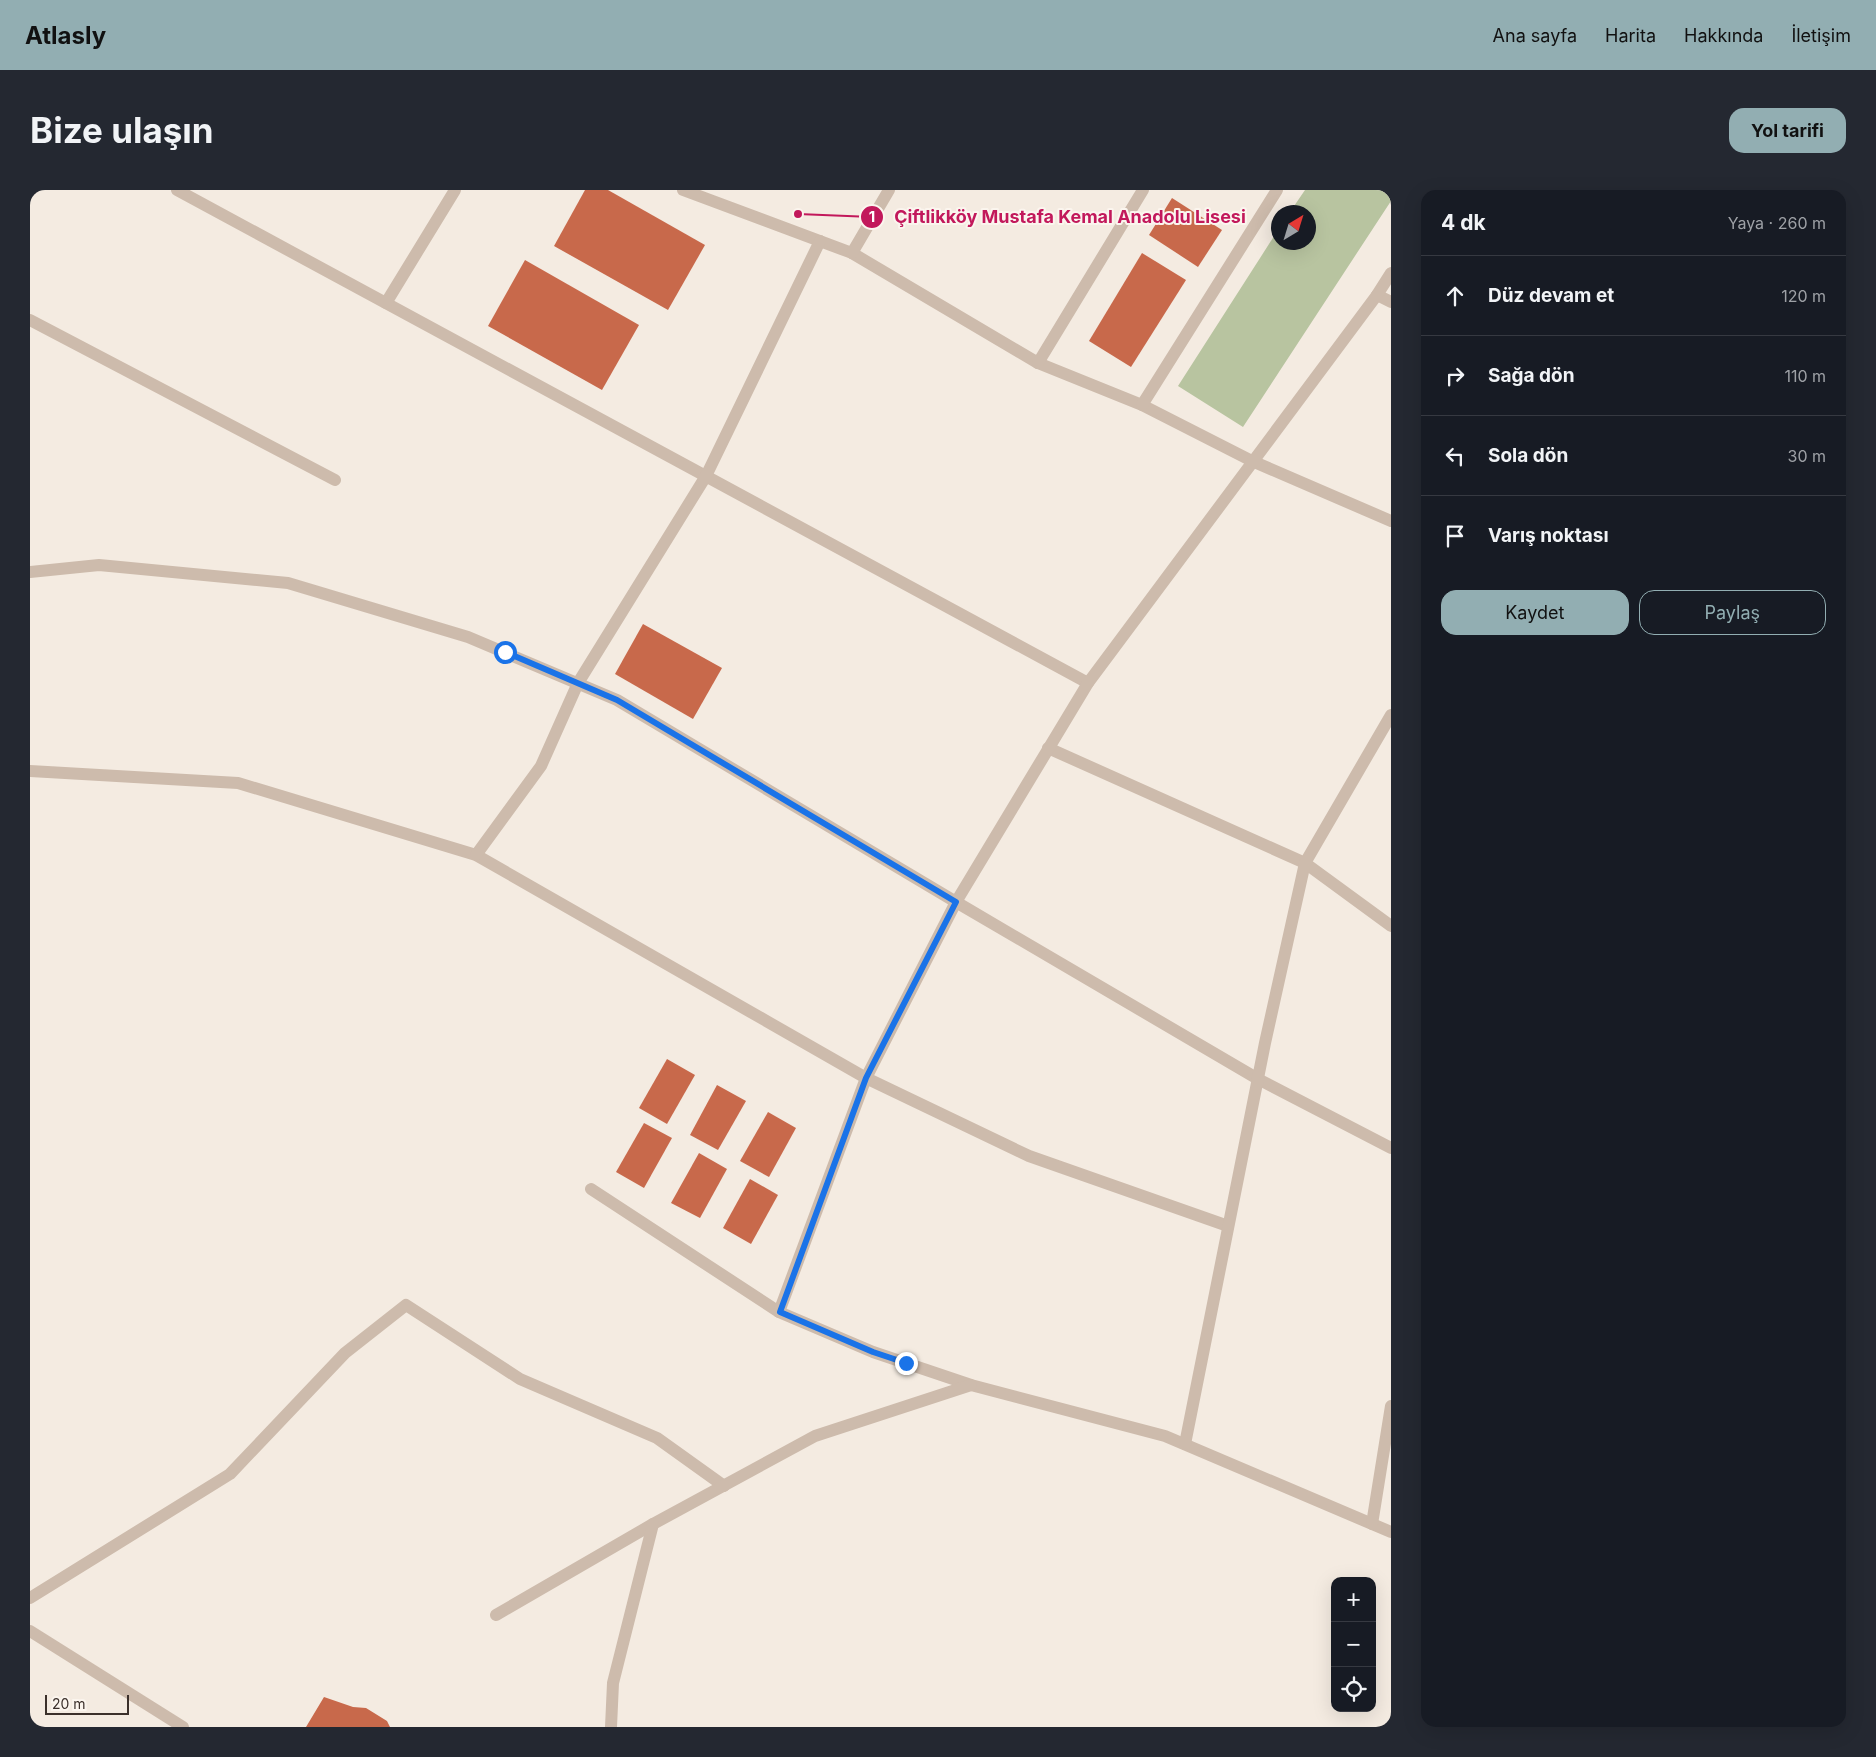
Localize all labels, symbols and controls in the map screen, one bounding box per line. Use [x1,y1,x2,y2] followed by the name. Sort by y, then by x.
[25,21,106,50] text: Atlasly
[1493,25,1577,46] text: Ana sayfa
[1605,25,1656,46] text: Harita
[1684,25,1763,46] text: Hakkında
[1791,25,1851,46] text: İletişim
[1729,108,1846,153] button: Yol tarifi
[30,109,214,151] text: Bize ulaşın
[860,200,1256,233] callout: Çiftlikköy Mustafa Kemal Anadolu Lisesi
[1271,205,1316,250] north arrow
[894,206,1246,227] text: Çiftlikköy Mustafa Kemal Anadolu Lisesi
[869,207,875,226] text: 1
[1441,210,1486,235] text: 4 dk
[1728,213,1826,233] text: Yaya · 260 m
[1441,282,1469,310] icon: ahead
[1488,284,1614,307] text: Düz devam et
[1781,286,1826,306] text: 120 m
[1441,362,1469,390] icon: right
[1488,364,1574,387] text: Sağa dön
[1784,366,1826,386] text: 110 m
[1441,442,1469,470] icon: left
[1488,444,1568,467] text: Sola dön
[1788,446,1826,466] text: 30 m
[1441,522,1469,550] icon: arrive
[1488,524,1609,547] text: Varış noktası
[1441,590,1629,635] button: Kaydet
[1639,590,1826,635] button: Paylaş
[494,641,517,664] route start
[895,1352,918,1375] route end
[1331,1577,1376,1712] map controls
[1331,1577,1376,1622] button: +
[1331,1622,1376,1667] button: −
[1331,1667,1376,1712] button: locate
[45,1692,129,1715] scale bar
[52,1695,86,1712] text: 20 m

